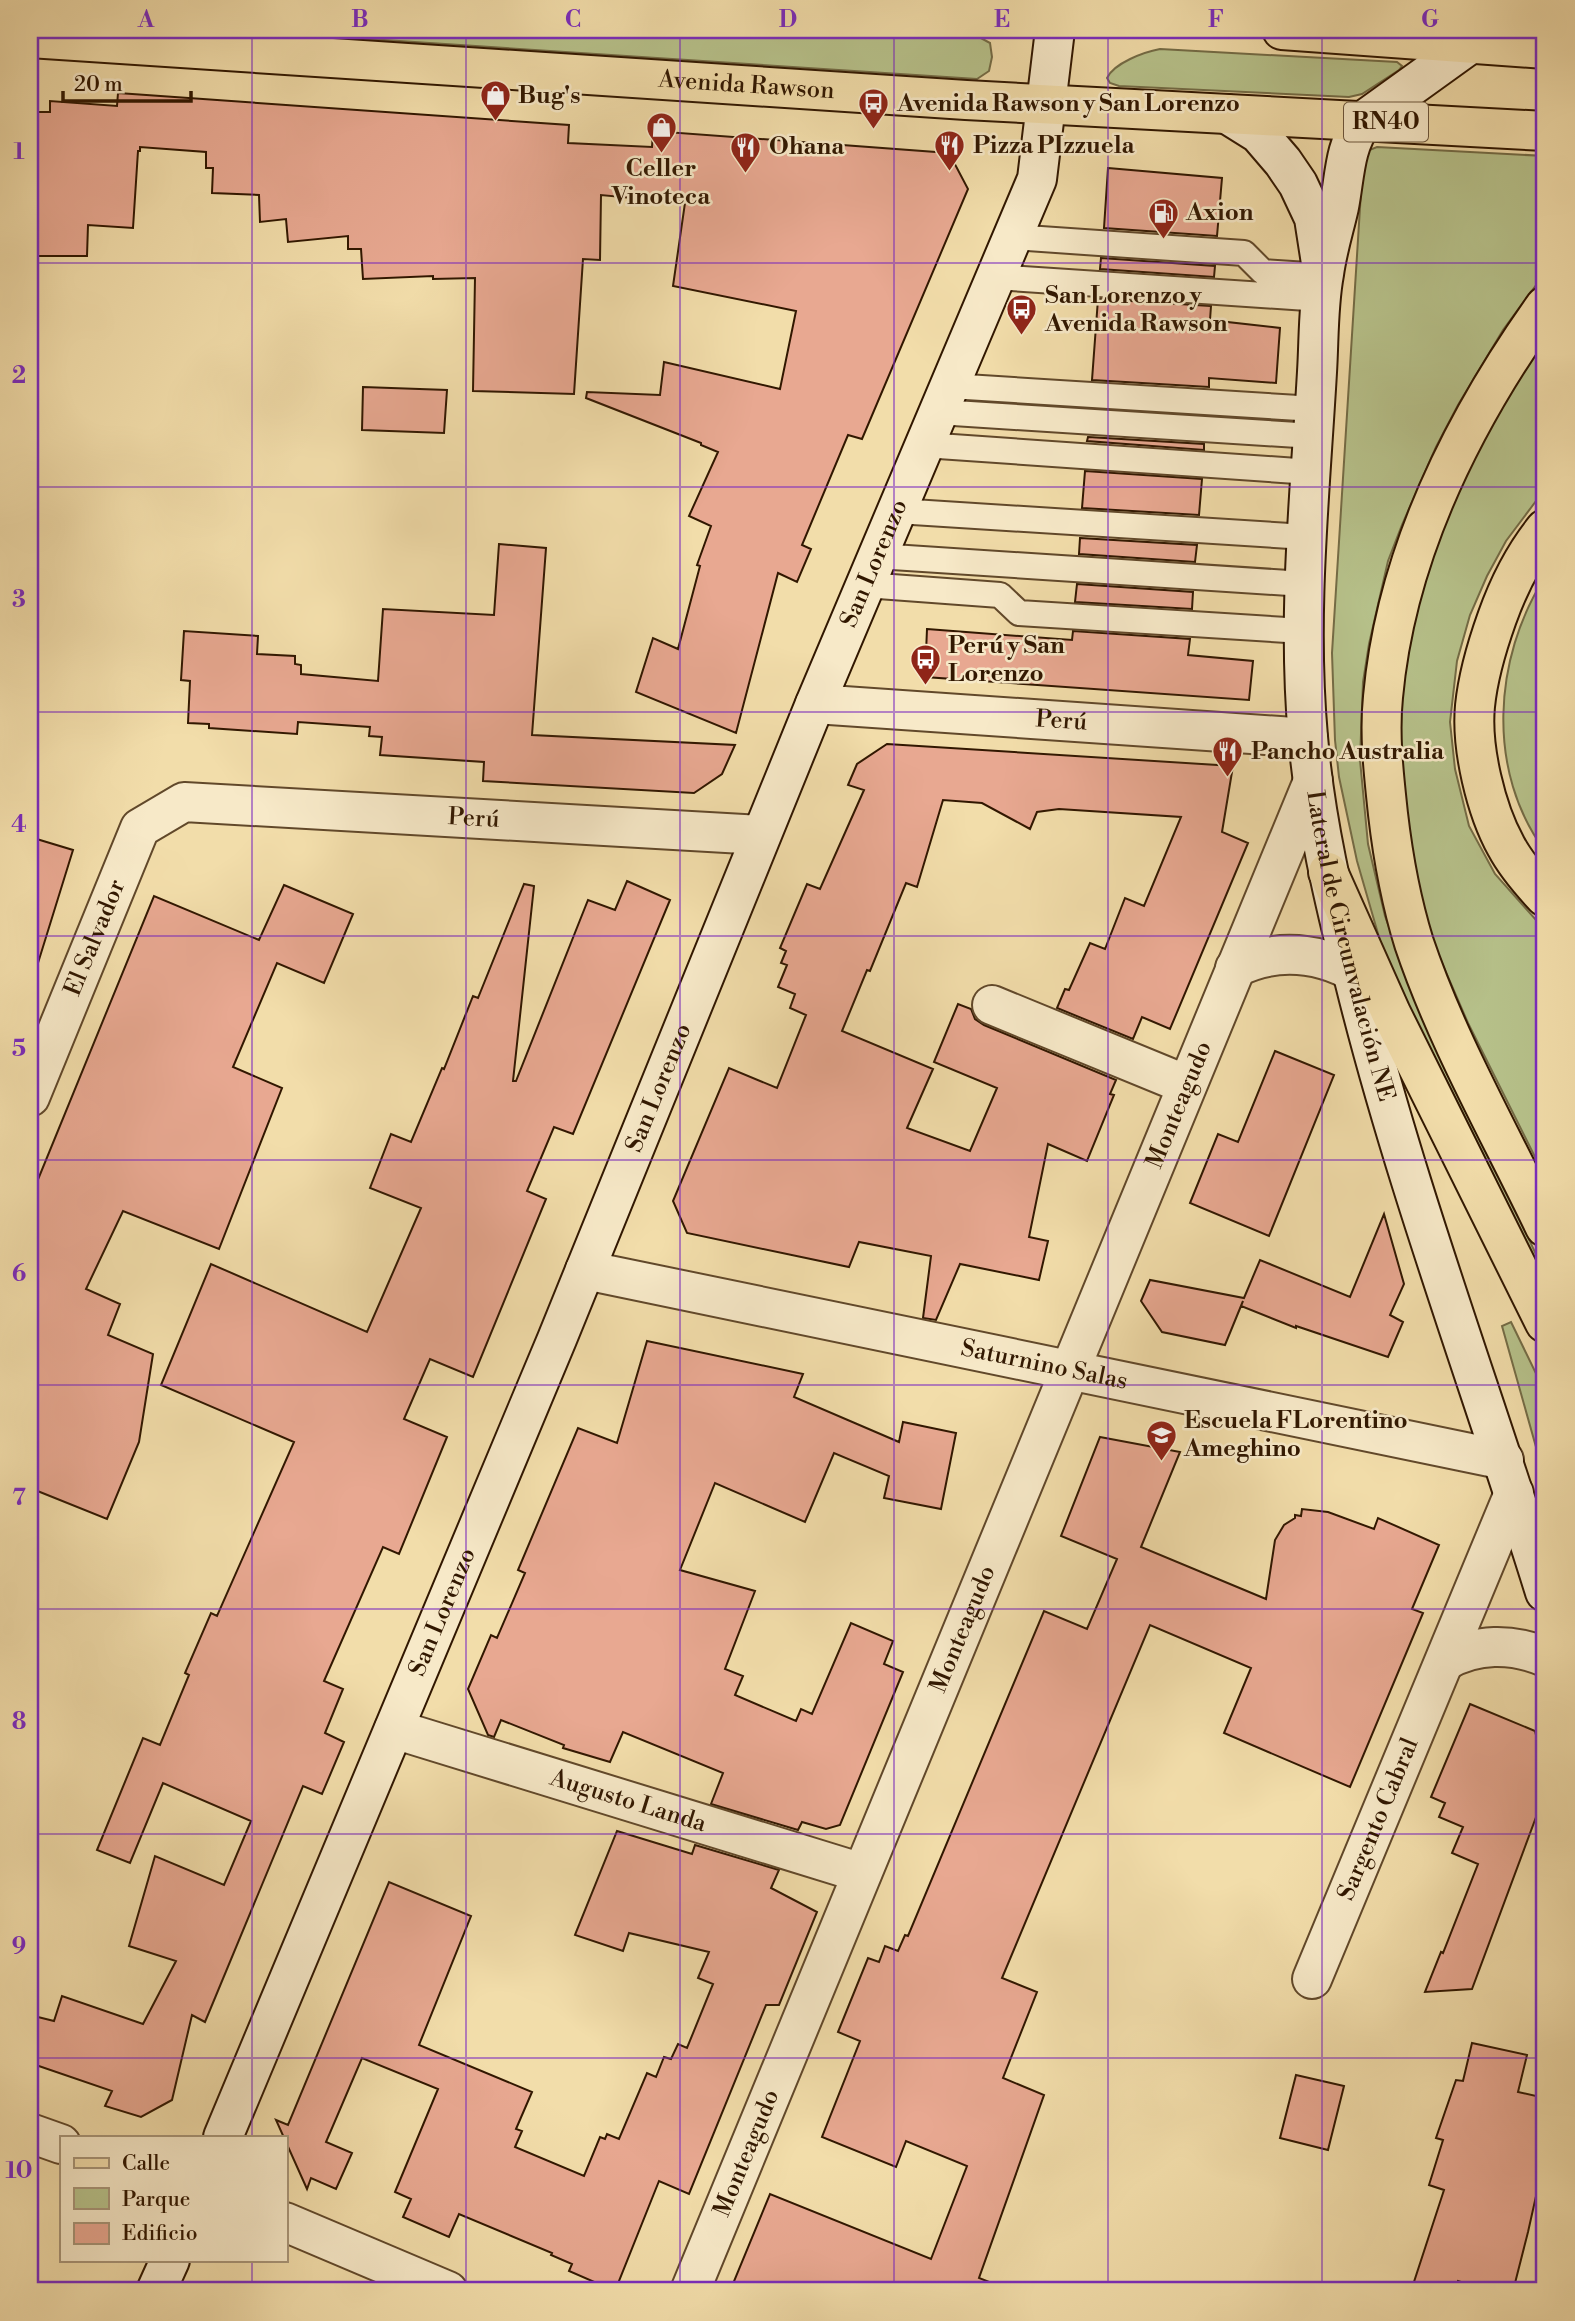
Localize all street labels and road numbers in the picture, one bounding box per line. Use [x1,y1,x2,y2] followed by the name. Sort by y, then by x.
[656,65,835,106] street label: Avenida Rawson
[1344,102,1428,141] road number: RN40
[834,495,915,632] street label: San Lorenzo
[1035,704,1089,738] street label: Perú
[1299,788,1401,1105] street label: Lateral de Circunvalación NE
[447,802,501,835] street label: Perú
[58,875,132,1001] street label: El Salvador
[619,1019,699,1157] street label: San Lorenzo
[1140,1037,1219,1173] street label: Monteagudo
[958,1333,1130,1397] street label: Saturnino Salas
[403,1543,483,1681] street label: San Lorenzo
[923,1561,1003,1697] street label: Monteagudo
[1331,1733,1426,1905] street label: Sargento Cabral
[546,1763,711,1839] street label: Augusto Landa
[707,2085,786,2221] street label: Monteagudo

